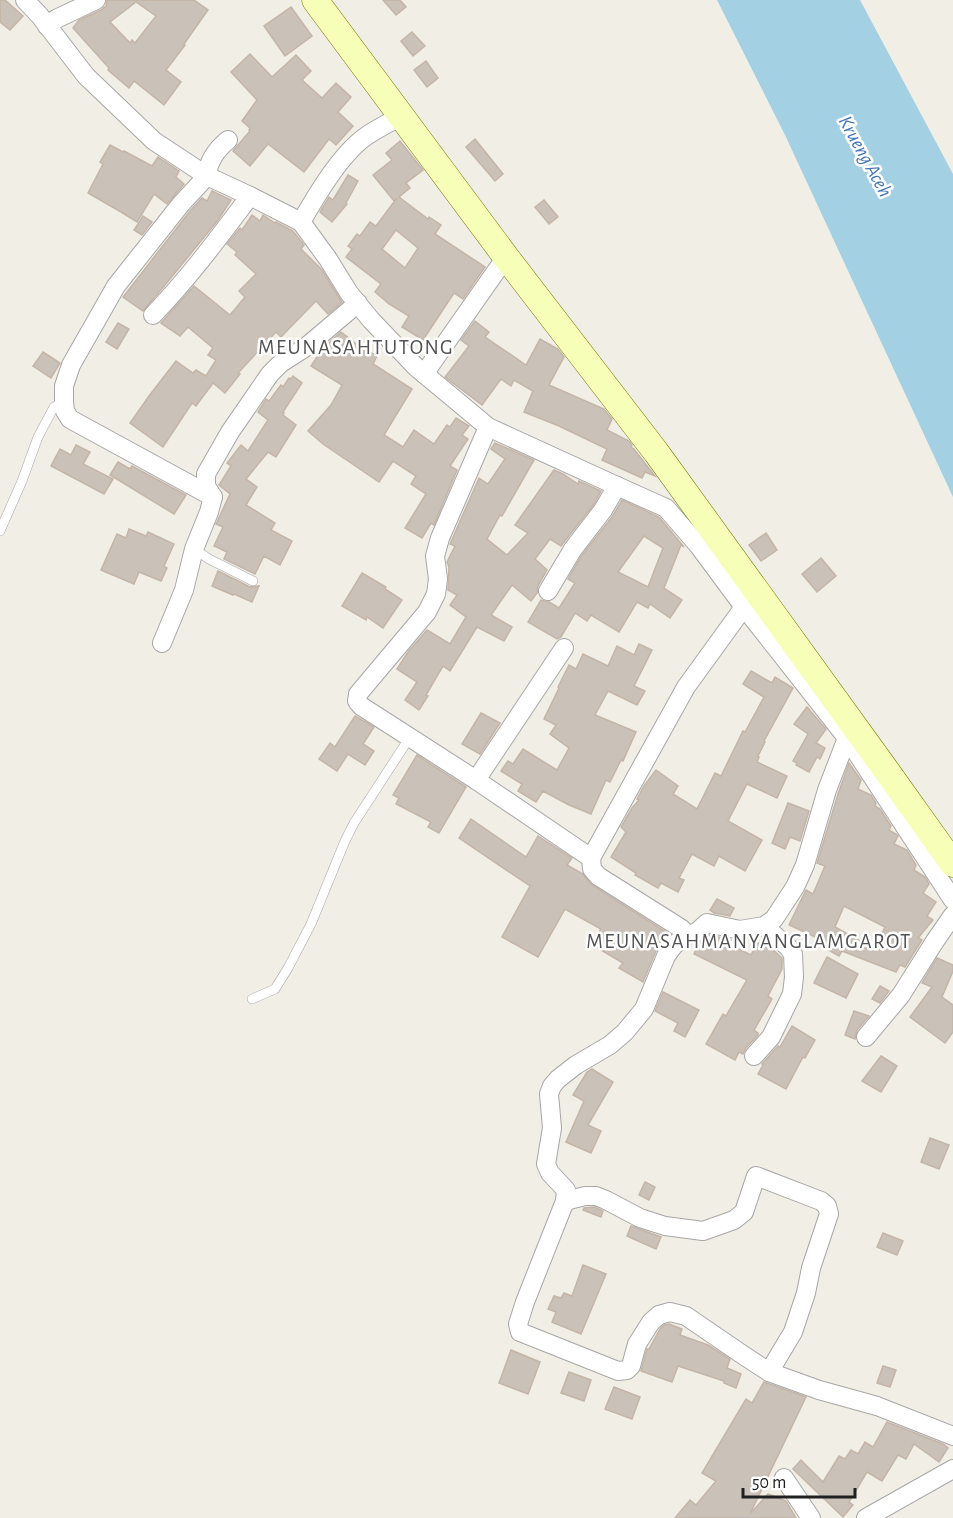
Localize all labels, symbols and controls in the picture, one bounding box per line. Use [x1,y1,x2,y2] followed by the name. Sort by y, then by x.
[835,113,896,200] water label: Krueng Aceh
[258,337,454,358] district label: MEUNASAHTUTONG
[586,931,912,952] district label: MEUNASAHMANYANGLAMGAROT
[743,1461,856,1499] scale bar
[752,1474,786,1492] text: 50 m

